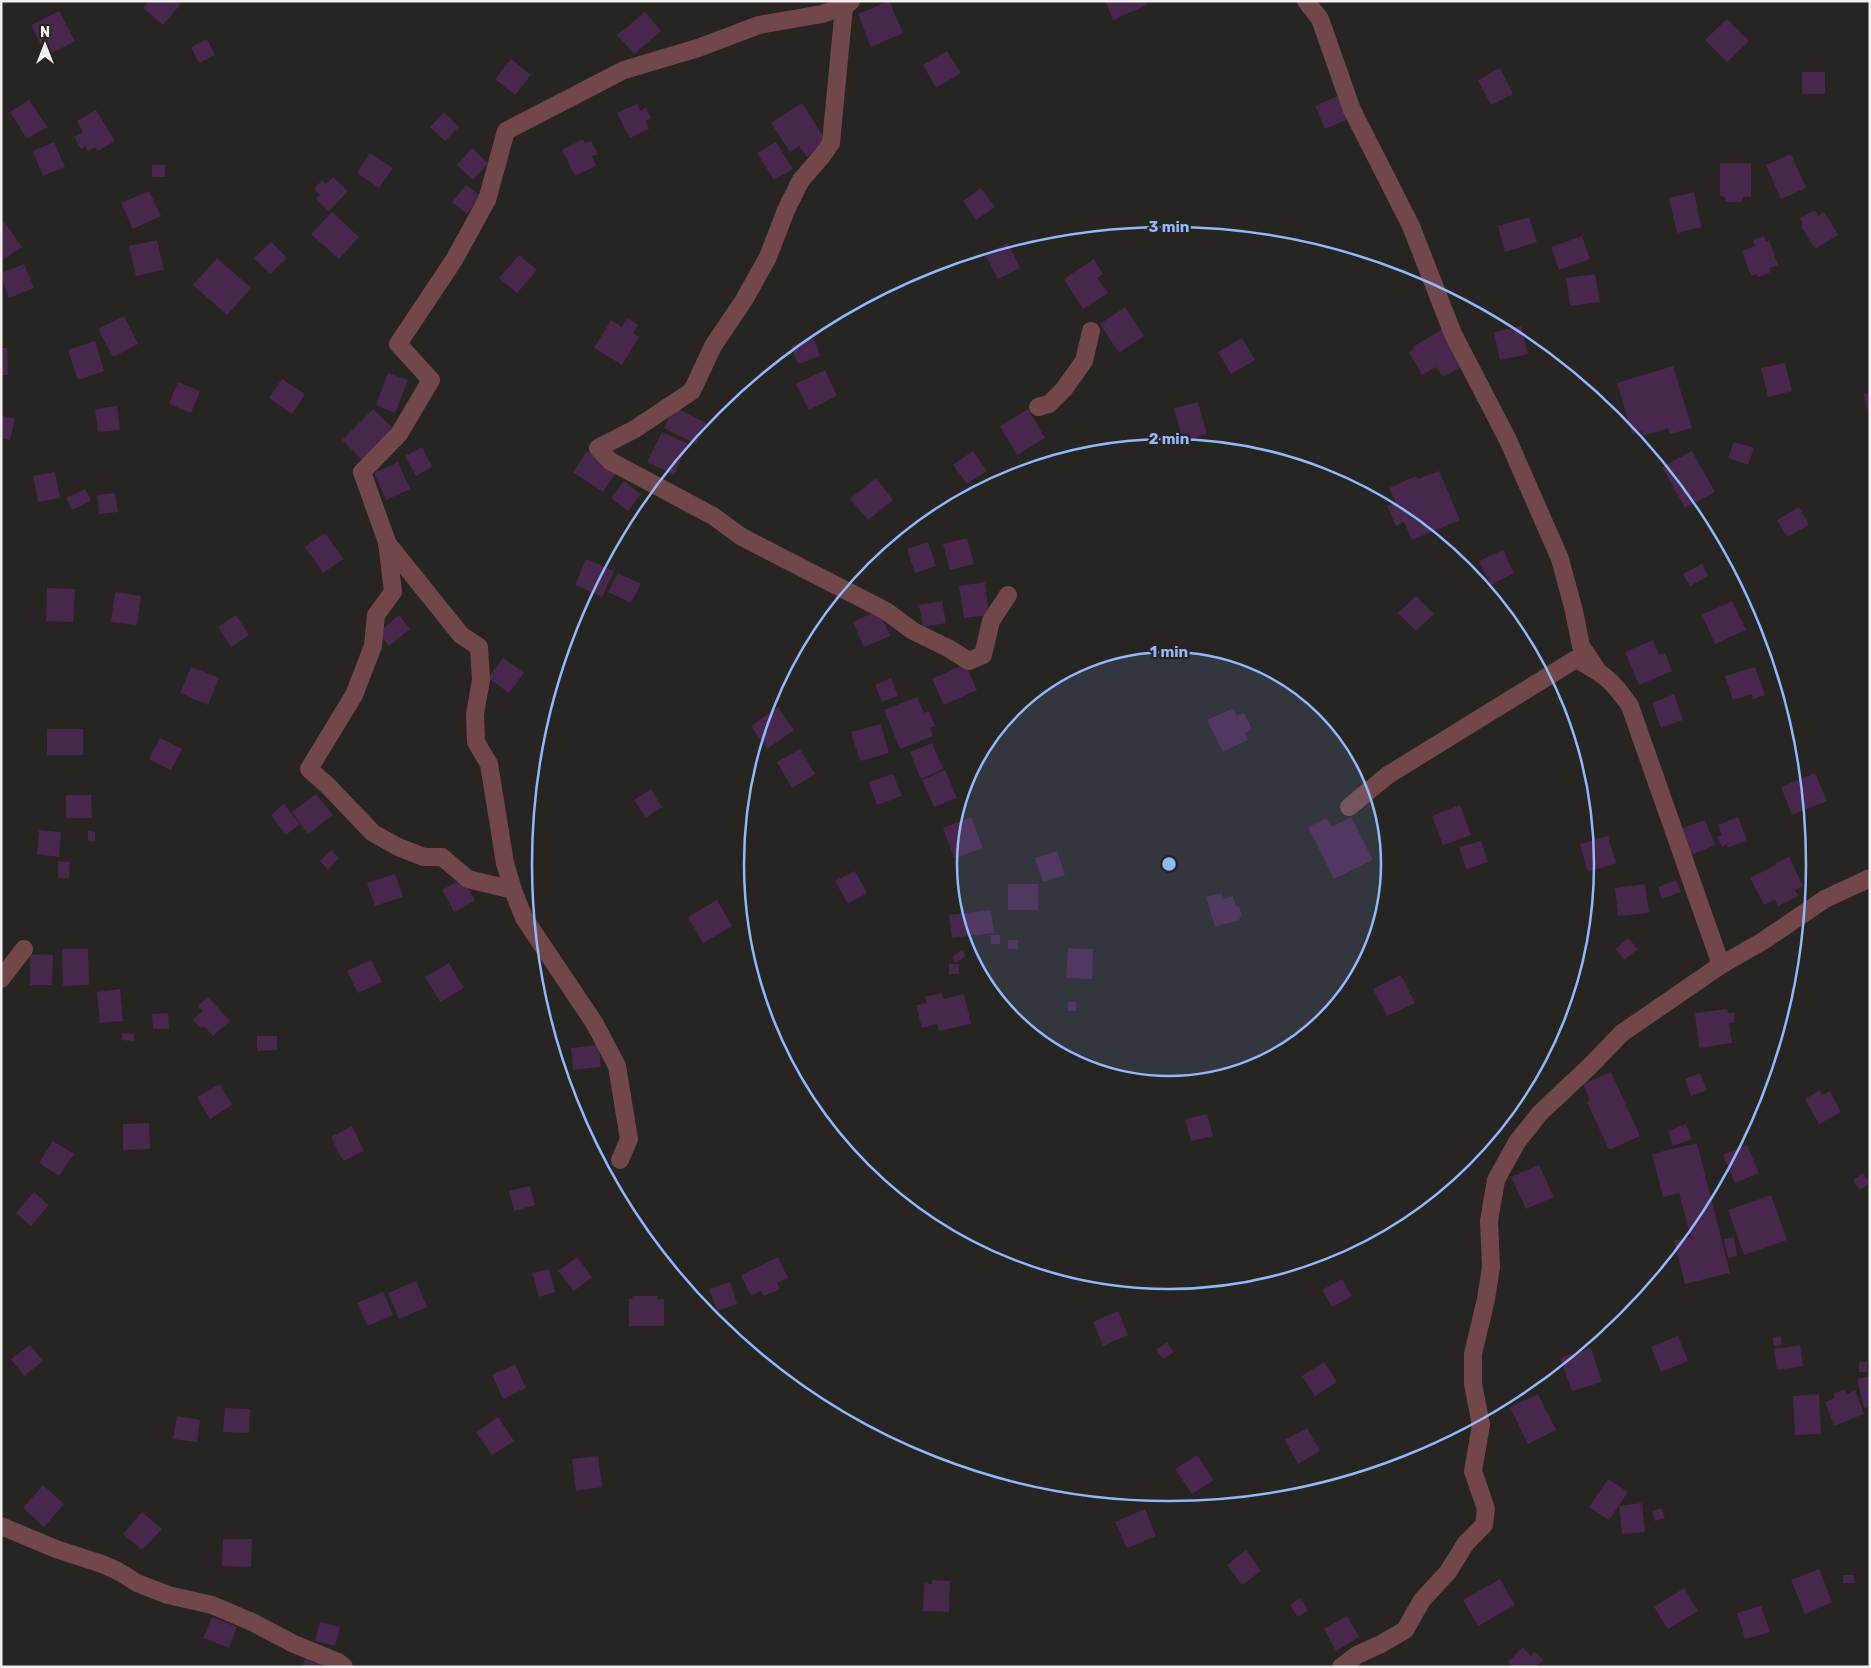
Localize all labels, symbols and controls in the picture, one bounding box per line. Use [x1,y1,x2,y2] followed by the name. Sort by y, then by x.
[20,20,70,70] north arrow
[40,24,50,41] text: N
[1149,218,1189,236] text: 3 min
[1149,430,1189,448] text: 2 min
[1150,643,1188,661] text: 1 min
[1160,855,1178,873] centre of rings

